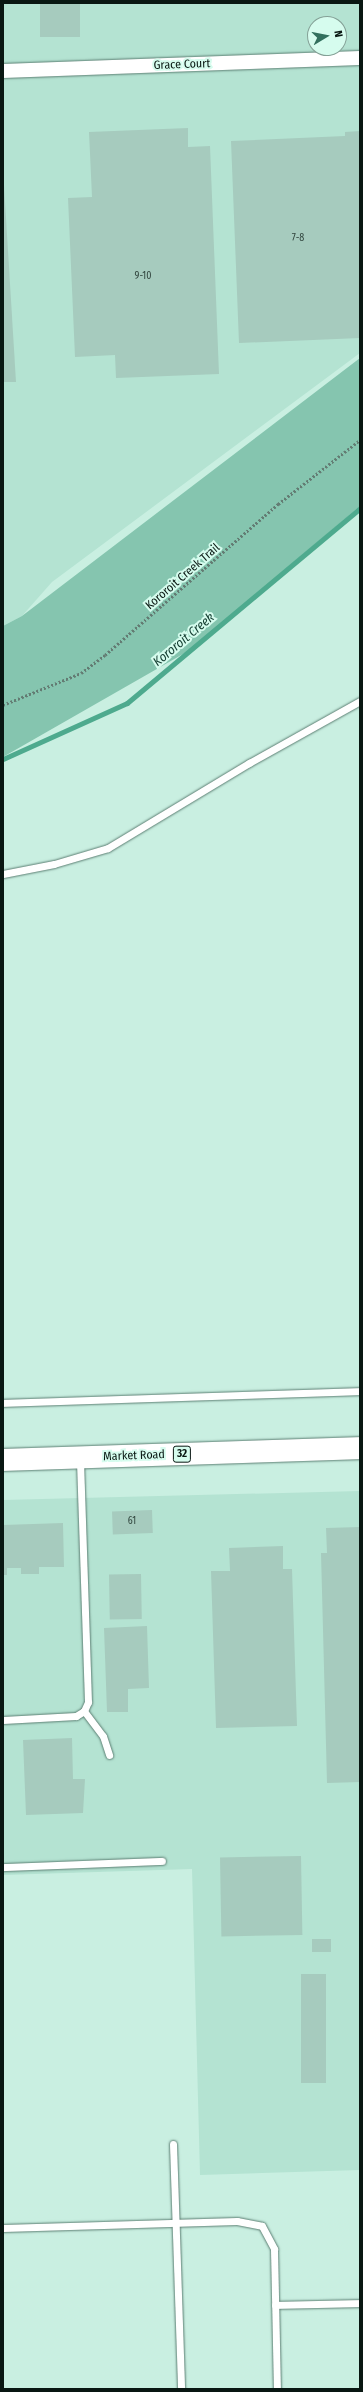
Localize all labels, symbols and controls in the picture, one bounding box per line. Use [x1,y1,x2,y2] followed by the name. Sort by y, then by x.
[307,16,347,56] north arrow
[331,30,345,38] text: N
[153,57,211,73] street label: Grace Court
[292,233,304,245] house number: 7-8
[135,271,151,283] house number: 9-10
[143,541,223,613] street label: Kororoit Creek Trail
[150,610,218,670] water label: Kororoit Creek
[172,1445,192,1463] road number: 32
[103,1448,165,1464] street label: Market Road
[128,1516,136,1528] house number: 61

